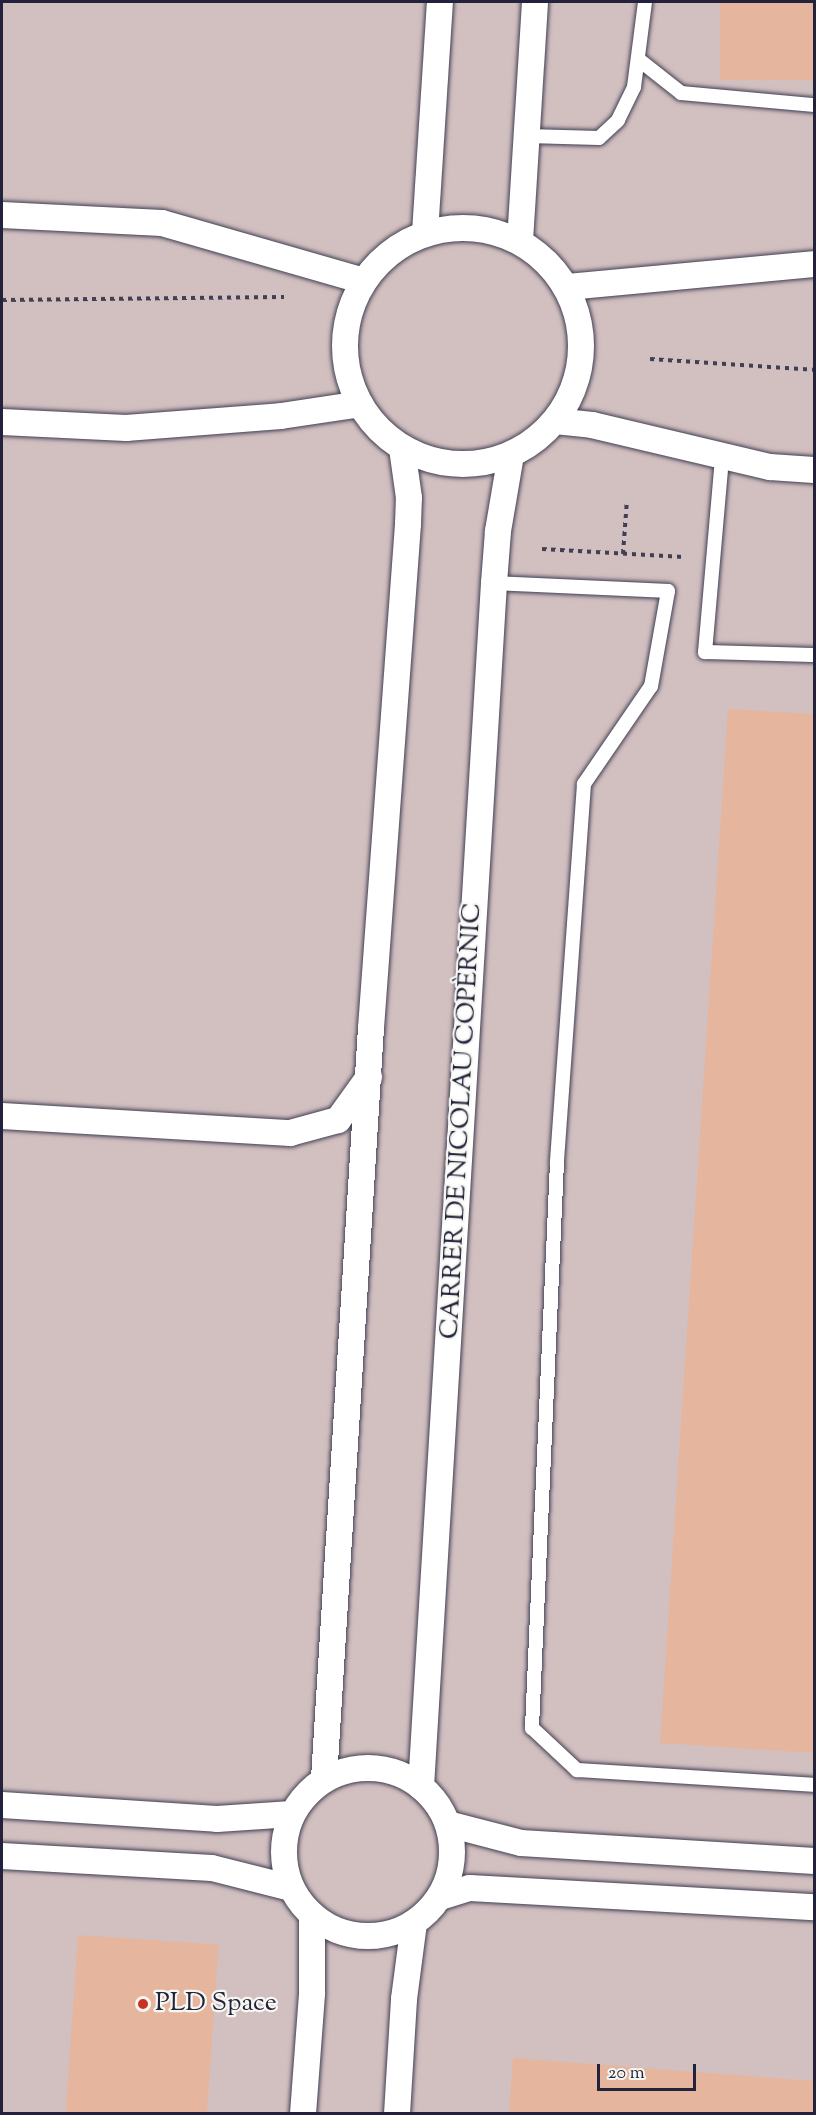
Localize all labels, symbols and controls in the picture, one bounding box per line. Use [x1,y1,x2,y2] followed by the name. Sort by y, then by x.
[435,902,489,1340] street label: CARRER DE NICOLAU COPÈRNIC
[155,1988,277,2020] place label: PLD Space
[136,1997,150,2011] marker: PLD Space
[600,2052,699,2090] scale bar
[608,2061,645,2087] text: 20 m

